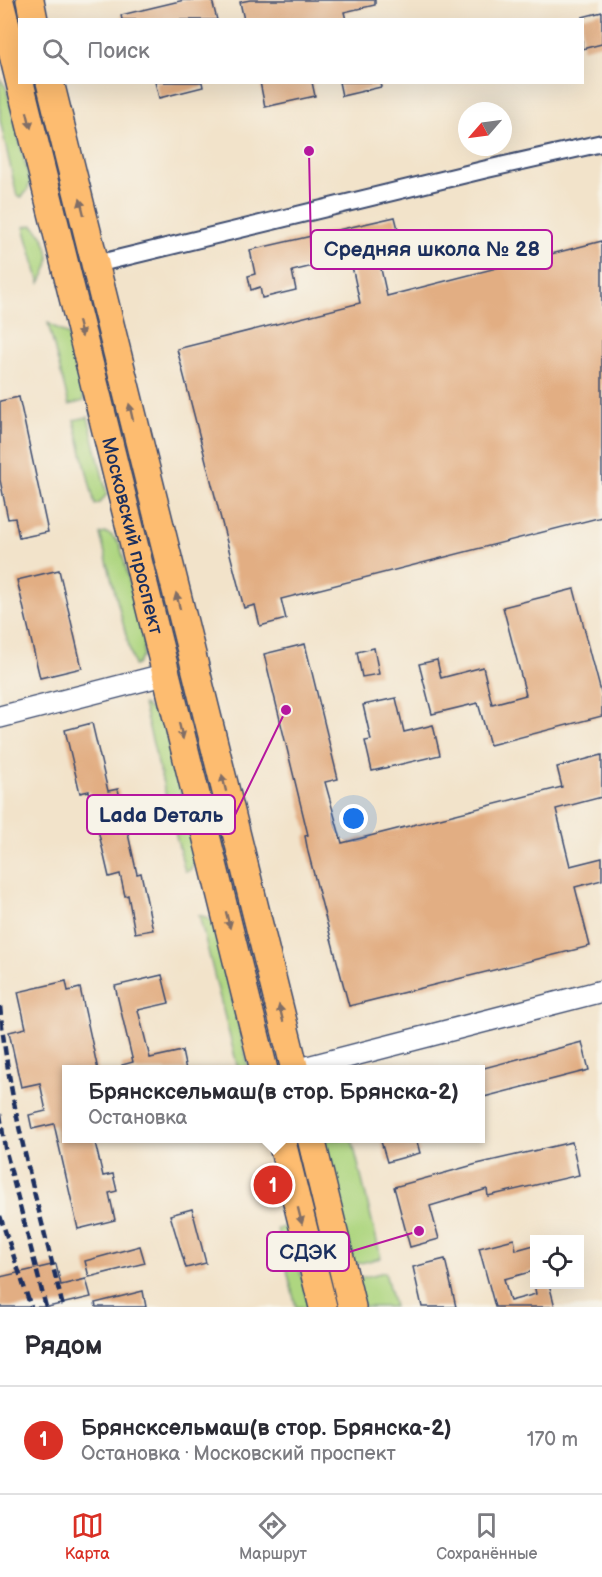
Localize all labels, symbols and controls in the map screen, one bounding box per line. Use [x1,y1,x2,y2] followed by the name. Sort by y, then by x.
[18,18,584,84] search box
[39,35,72,68] icon: search
[87,38,150,65] text: Поиск
[458,102,512,156] north arrow
[24,111,34,129] one-way arrow
[76,198,86,216] one-way arrow
[311,230,552,269] callout: Средняя школа № 28
[324,237,540,262] text: Средняя школа № 28
[76,319,86,338] one-way arrow
[126,402,135,421] one-way arrow
[96,435,168,638] street label: Московский проспект
[173,592,183,610] one-way arrow
[177,722,186,740] one-way arrow
[218,774,228,792] one-way arrow
[87,795,235,834] callout: Lada Dеталь
[99,803,223,828] text: Lada Dеталь
[339,804,368,833] your location
[223,911,233,929] one-way arrow
[275,1004,285,1022] one-way arrow
[62,1065,485,1143] popup
[88,1079,459,1106] text: Брянсксельмаш(в стор. Брянска-2)
[88,1106,187,1130] text: Остановка
[254,1162,292,1208] pin: 1
[296,1207,306,1225] one-way arrow
[267,1232,349,1271] callout: СДЭК
[530,1235,584,1289] map controls
[530,1235,584,1289] button: locate
[279,1240,338,1265] text: СДЭК
[24,1331,102,1362] text: Рядом
[81,1415,452,1442] text: Брянсксельмаш(в стор. Брянска-2)
[39,1428,48,1452] text: 1
[527,1428,578,1452] text: 170 m
[81,1442,396,1466] text: Остановка · Московский проспект
[65,1509,110,1564] tab: Карта
[239,1509,307,1564] tab: Маршрут
[436,1509,537,1564] tab: Сохранённые

